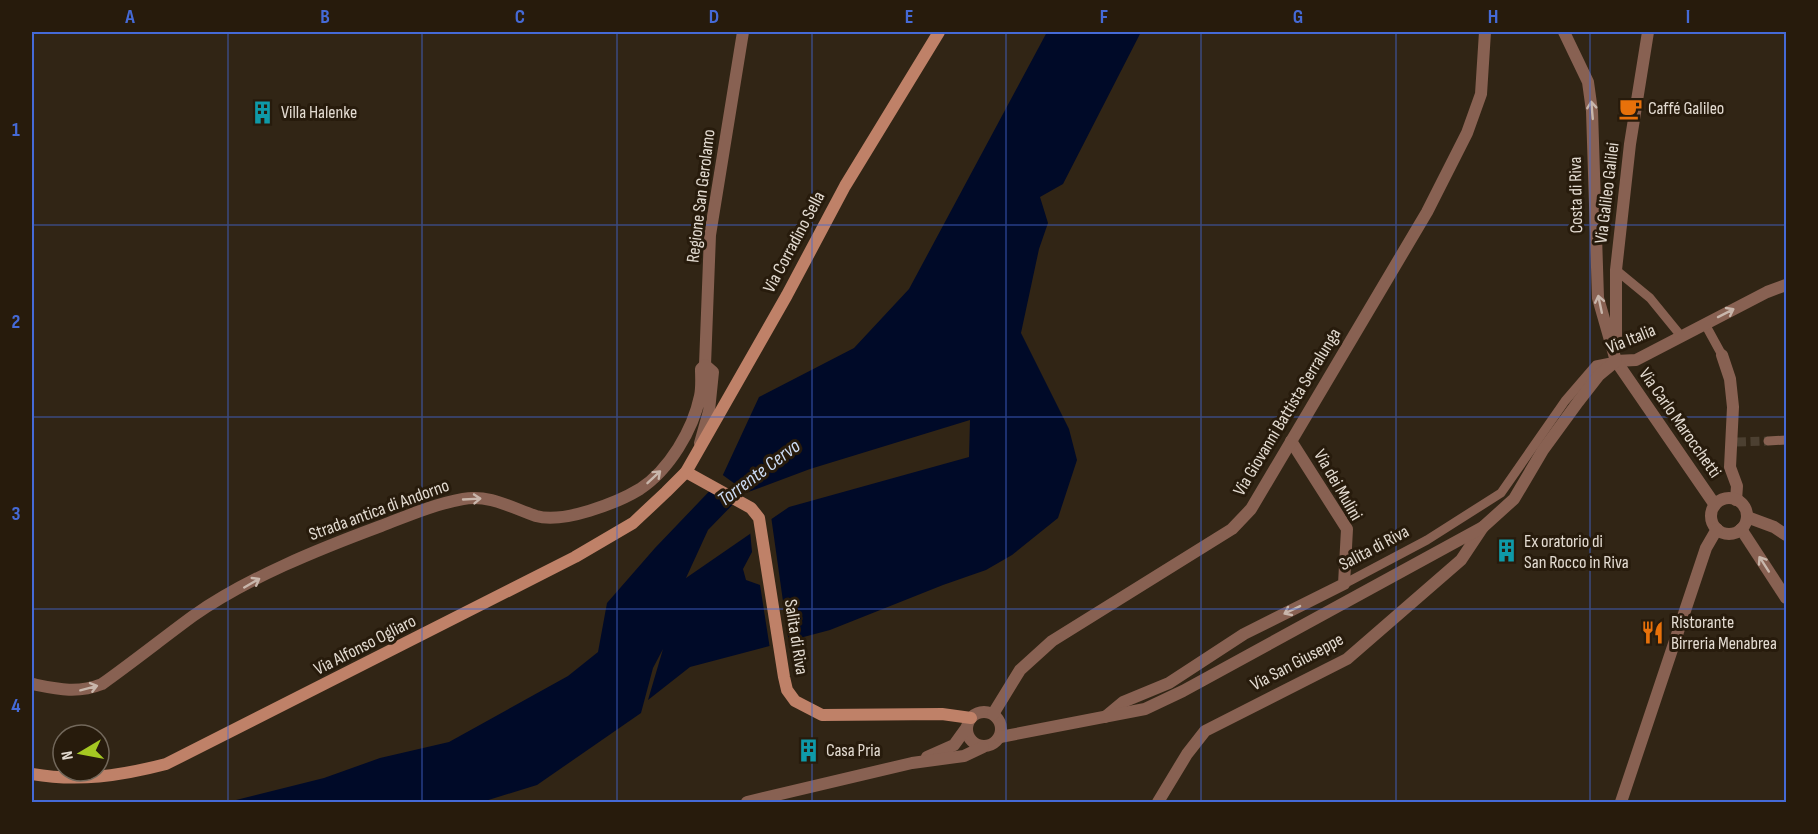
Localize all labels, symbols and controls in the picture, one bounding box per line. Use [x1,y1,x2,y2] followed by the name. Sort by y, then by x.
[124,5,135,29] text: A
[320,5,330,29] text: B
[515,5,525,29] text: C
[709,5,719,29] text: D
[905,5,913,29] text: E
[1100,5,1108,29] text: F
[1293,5,1303,29] text: G
[1488,5,1498,29] text: H
[1686,5,1690,29] text: I
[1617,95,1643,121] cafe icon: Caffé Galileo
[1648,98,1724,119] place label: Caffé Galileo
[250,99,276,125] building icon: Villa Halenke
[1586,100,1597,120] one-way arrow
[281,102,357,123] place label: Villa Halenke
[12,118,20,142] text: 1
[682,128,720,264] street label: Regione San Gerolamo
[1590,141,1624,245] street label: Via Galileo Galilei
[1565,156,1587,234] street label: Costa di Riva
[759,188,830,296] street label: Via Corradino Sella
[1594,295,1605,314] one-way arrow
[1716,307,1734,319] one-way arrow
[12,310,20,334] text: 2
[1603,320,1659,358] street label: Via Italia
[1229,324,1345,499] street label: Via Giovanni Battista Serralunga
[1634,364,1726,482] street label: Via Carlo Marocchetti
[713,434,805,512] water label: Torrente Cervo
[1309,446,1367,524] street label: Via dei Mulini
[646,470,661,484] one-way arrow
[306,475,452,545] street label: Strada antica di Andorno
[462,493,481,504] one-way arrow
[12,502,21,526] text: 3
[1336,521,1413,575] street label: Salita di Riva
[1524,531,1629,573] place label: Ex oratorio di San Rocco in Riva
[1493,538,1519,564] building icon: Ex oratorio di San Rocco in Riva
[1758,556,1770,573] one-way arrow
[243,577,260,589] one-way arrow
[780,598,812,676] street label: Salita di Riva
[1283,605,1301,616] one-way arrow
[310,610,420,680] street label: Via Alfonso Ogliaro
[1671,612,1777,654] place label: Ristorante Birreria Menabrea
[1640,619,1666,645] restaurant icon: Ristorante Birreria Menabrea
[1247,629,1347,695] street label: Via San Giuseppe
[79,682,98,693] one-way arrow
[11,694,21,718] text: 4
[51,723,111,783] north arrow
[795,737,821,763] building icon: Casa Pria
[826,740,881,761] place label: Casa Pria
[58,749,78,761] text: N

